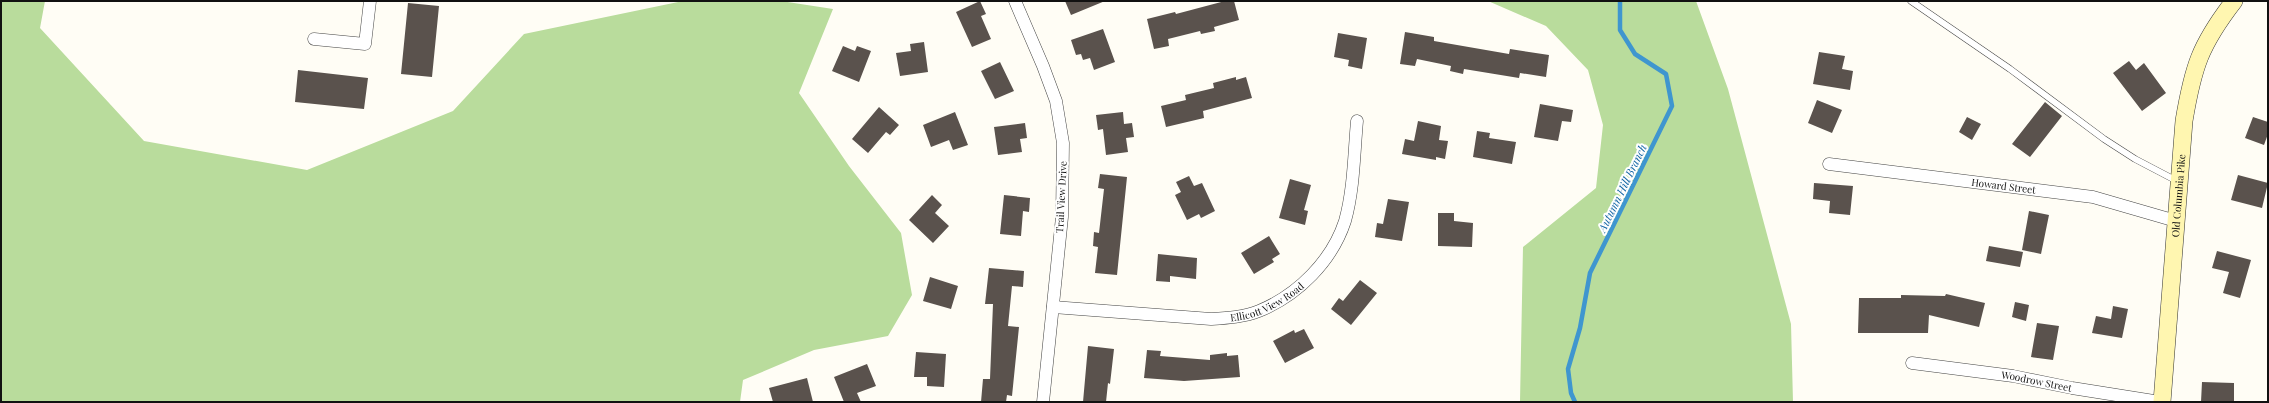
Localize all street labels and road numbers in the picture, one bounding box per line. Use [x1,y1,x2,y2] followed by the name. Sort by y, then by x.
[2168,154,2188,238] street label: Old Columbia Pike
[1052,161,1070,233] street label: Trail View Drive
[1971,175,2037,197] street label: Howard Street
[1229,279,1307,324] street label: Ellicott View Road
[2000,367,2074,395] street label: Woodrow Street

